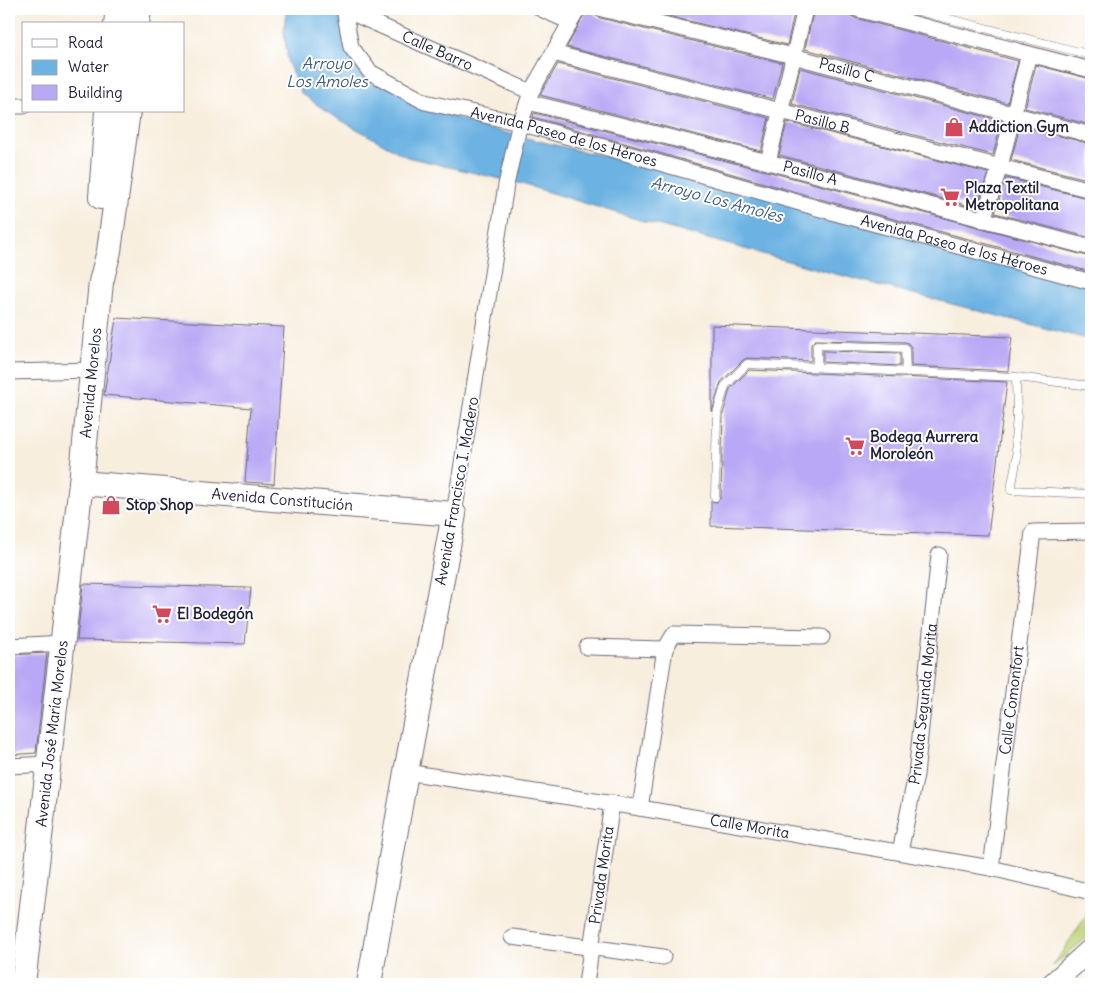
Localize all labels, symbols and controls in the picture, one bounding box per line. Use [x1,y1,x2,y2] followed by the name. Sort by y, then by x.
[22,22,185,112] legend
[399,26,476,74] street label: Calle Barro
[68,33,103,52] text: Road
[286,53,368,91] water label: Arroyo Los Amoles
[817,53,876,86] street label: Pasillo C
[68,57,109,76] text: Water
[68,83,123,102] text: Building
[469,102,660,171] street label: Avenida Paseo de los Héroes
[793,105,852,137] street label: Pasillo B
[943,116,965,138] shop icon: Addiction Gym
[969,117,1069,137] place label: Addiction Gym
[781,156,840,189] street label: Pasillo A
[649,172,786,226] water label: Arroyo Los Amoles
[965,178,1060,215] place label: Plaza Textil Metropolitana
[939,186,961,208] supermarket icon: Plaza Textil Metropolitana
[859,210,1050,279] street label: Avenida Paseo de los Héroes
[76,327,105,439] street label: Avenida Morelos
[431,395,482,587] street label: Avenida Francisco I. Madero
[870,427,979,463] place label: Bodega Aurrera Moroleón
[844,435,866,457] supermarket icon: Bodega Aurrera Moroleón
[211,484,354,515] street label: Avenida Constitución
[100,494,122,516] shop icon: Stop Shop
[126,495,194,515] place label: Stop Shop
[151,603,173,625] supermarket icon: El Bodegón
[177,604,254,624] place label: El Bodegón
[904,622,941,786] street label: Privada Segunda Morita
[31,639,72,828] street label: Avenida José María Morelos
[995,645,1028,756] street label: Calle Comonfort
[709,810,791,842] street label: Calle Morita
[585,824,618,925] street label: Privada Morita

